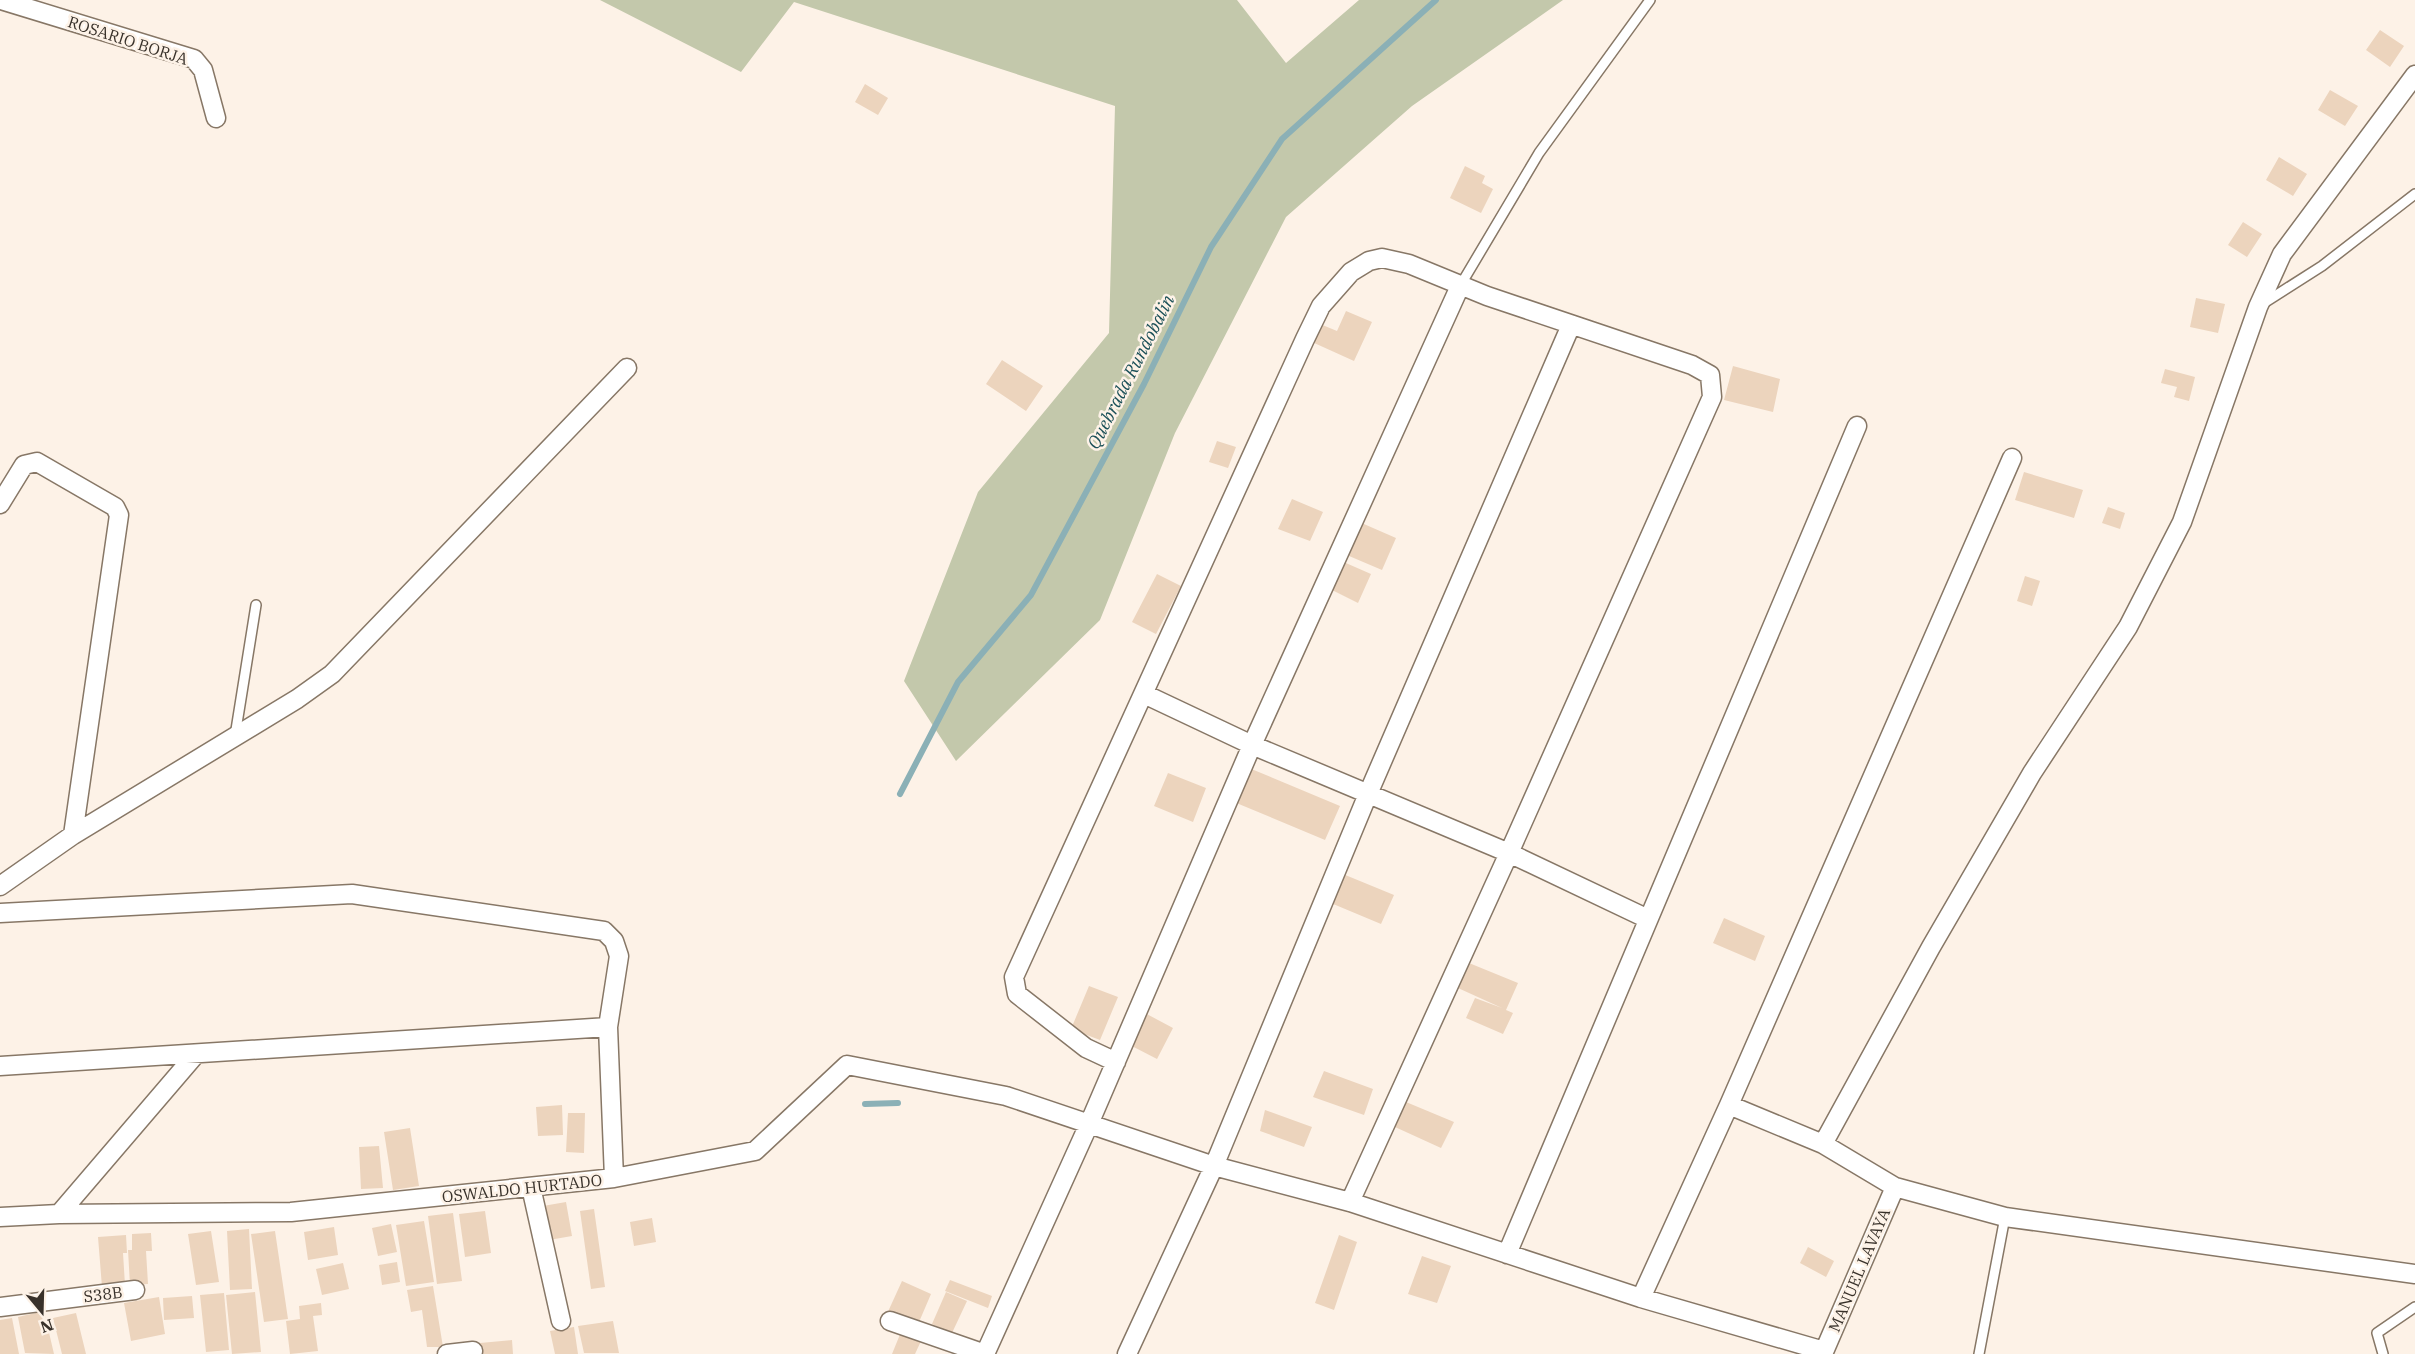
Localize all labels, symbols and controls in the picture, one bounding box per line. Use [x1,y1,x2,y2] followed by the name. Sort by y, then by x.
[65,11,191,69] street label: ROSARIO BORJA
[1082,290,1180,453] water label: Quebrada Rundobalin
[441,1170,603,1206] street label: OSWALDO HURTADO
[1824,1205,1894,1335] street label: MANUEL LAVAYA
[12,1282,72,1342] north arrow
[82,1282,124,1306] street label: S38B
[38,1315,56,1338] text: N

